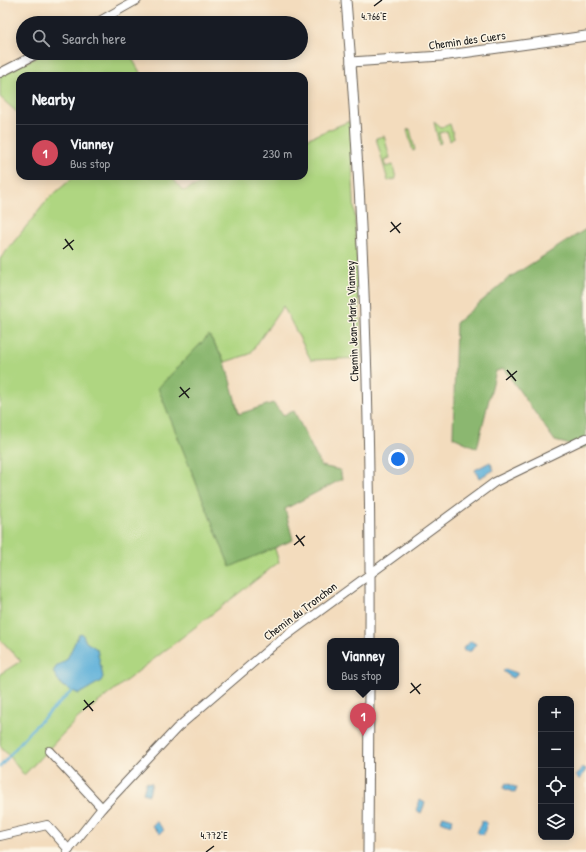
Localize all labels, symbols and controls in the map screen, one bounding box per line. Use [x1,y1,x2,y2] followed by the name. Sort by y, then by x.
[361,10,387,23] text: 4.766°E
[16,16,308,60] search box
[427,26,507,54] street label: Chemin des Cuers
[30,27,52,49] icon: search
[62,28,126,49] text: Search here
[32,87,75,110] text: Nearby
[70,133,114,154] text: Vianney
[43,144,47,162] text: 1
[262,144,292,162] text: 230 m
[70,154,110,172] text: Bus stop
[341,260,363,382] street label: Chemin Jean-Marie Vianney
[388,449,408,469] your location
[260,578,340,644] street label: Chemin du Tronchon
[327,638,399,690] popup
[341,645,385,666] text: Vianney
[341,666,381,684] text: Bus stop
[538,696,574,840] map controls
[538,696,574,732] button: +
[350,703,376,736] pin: 1
[538,732,574,768] button: −
[538,768,574,804] button: locate
[538,804,574,840] button: layers
[200,829,228,842] text: 4.772°E

